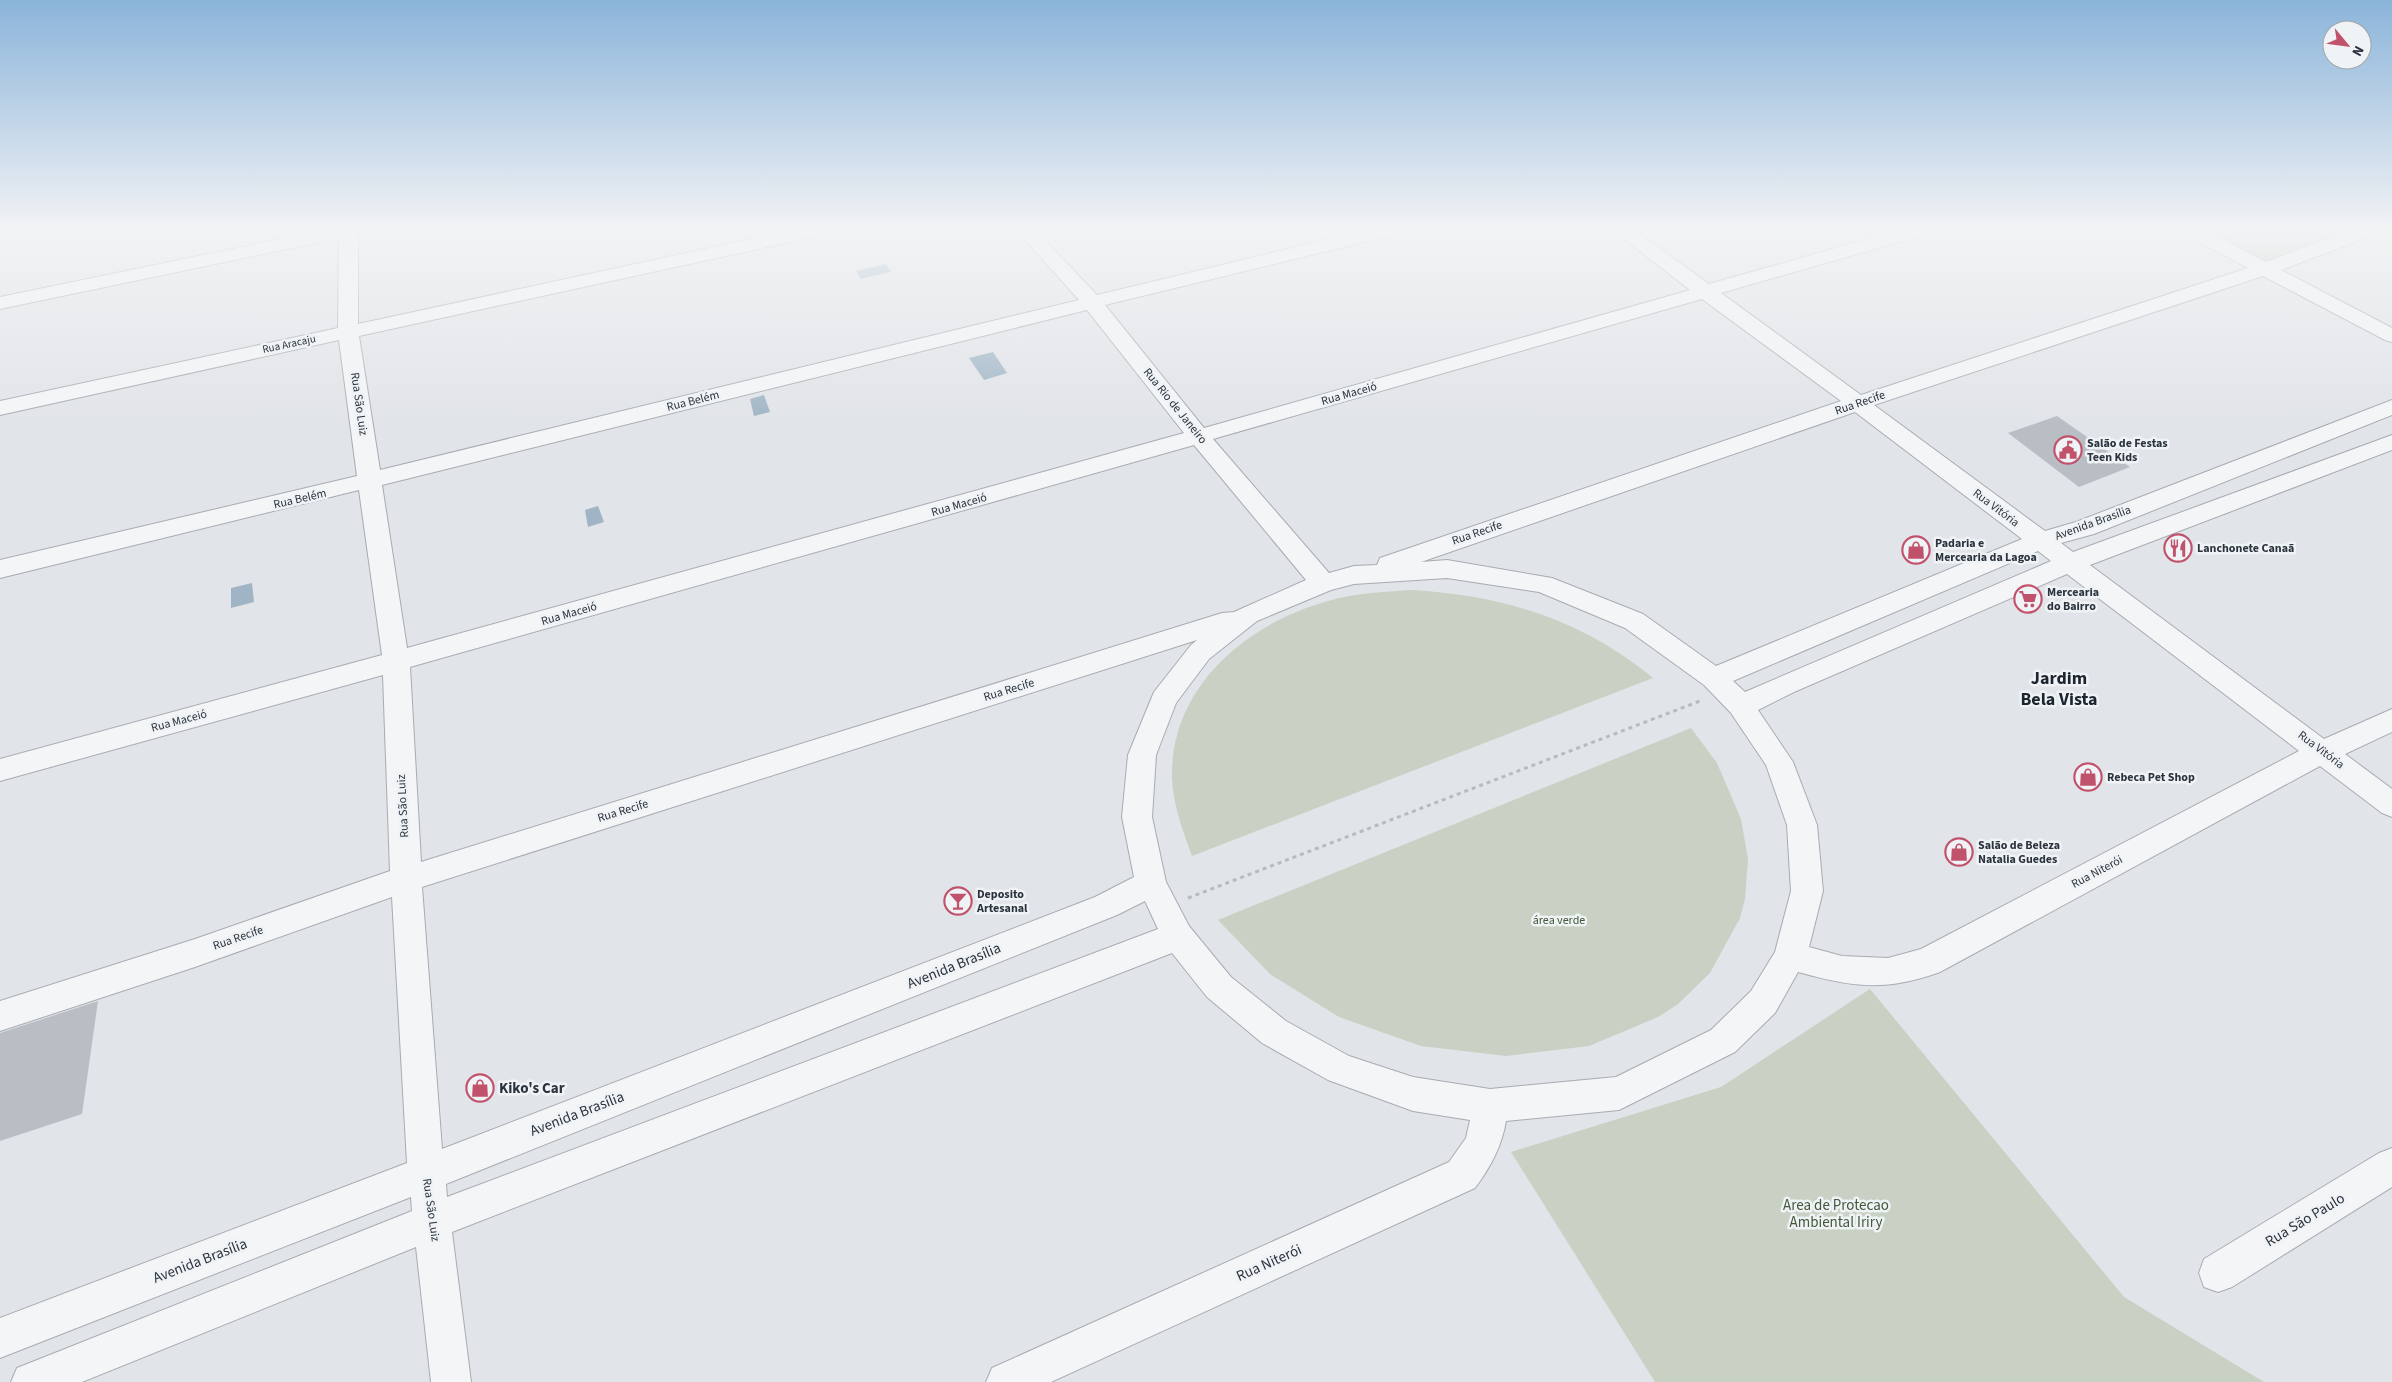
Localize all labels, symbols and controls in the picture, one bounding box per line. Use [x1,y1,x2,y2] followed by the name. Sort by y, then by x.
[2322,20,2372,70] north arrow
[2346,42,2368,60] text: N
[261,331,317,357] street label: Rua Aracaju
[1139,364,1211,448] street label: Rua Rio de Janeiro
[346,371,372,437] street label: Rua São Luiz
[1319,378,1379,410] street label: Rua Maceió
[665,386,721,416] street label: Rua Belém
[1833,386,1887,420] street label: Rua Recife
[2053,435,2083,465] public building icon: Salão de Festas Teen Kids
[2087,435,2168,466] place label: Salão de Festas Teen Kids
[272,485,328,513] street label: Rua Belém
[1969,485,2023,531] street label: Rua Vitória
[929,489,989,521] street label: Rua Maceió
[2053,501,2133,545] street label: Avenida Brasília
[1450,516,1504,550] street label: Rua Recife
[2163,533,2193,563] restaurant icon: Lanchonete Canaã
[1901,535,1931,565] shop icon: Padaria e Mercearia da Lagoa
[1935,535,2037,566] place label: Padaria e Mercearia da Lagoa
[2197,540,2294,557] place label: Lanchonete Canaã
[2013,584,2043,614] supermarket icon: Mercearia do Bairro
[2047,584,2099,615] place label: Mercearia do Bairro
[539,598,599,630] street label: Rua Maceió
[2020,666,2098,712] district label: Jardim Bela Vista
[982,674,1036,706] street label: Rua Recife
[149,705,209,737] street label: Rua Maceió
[2294,727,2348,773] street label: Rua Vitória
[2073,762,2103,792] shop icon: Rebeca Pet Shop
[2107,769,2195,786] place label: Rebeca Pet Shop
[393,774,413,838] street label: Rua São Luiz
[596,795,650,827] street label: Rua Recife
[1944,837,1974,867] shop icon: Salão de Beleza Natalia Guedes
[1978,837,2060,868] place label: Salão de Beleza Natalia Guedes
[2068,851,2126,893] street label: Rua Niterói
[943,886,973,916] bar icon: Deposito Artesanal
[976,886,1028,917] place label: Deposito Artesanal
[1533,912,1585,929] park label: área verde
[211,921,265,955] street label: Rua Recife
[904,938,1004,994] street label: Avenida Brasília
[465,1073,495,1103] shop icon: Kiko's Car
[499,1078,565,1099] place label: Kiko's Car
[527,1086,627,1142] street label: Avenida Brasília
[418,1177,444,1243] street label: Rua São Luiz
[2261,1188,2349,1252] street label: Rua São Paulo
[1783,1195,1889,1233] park label: Area de Protecao Ambiental Iriry
[150,1233,250,1289] street label: Avenida Brasília
[1233,1239,1305,1287] street label: Rua Niterói

